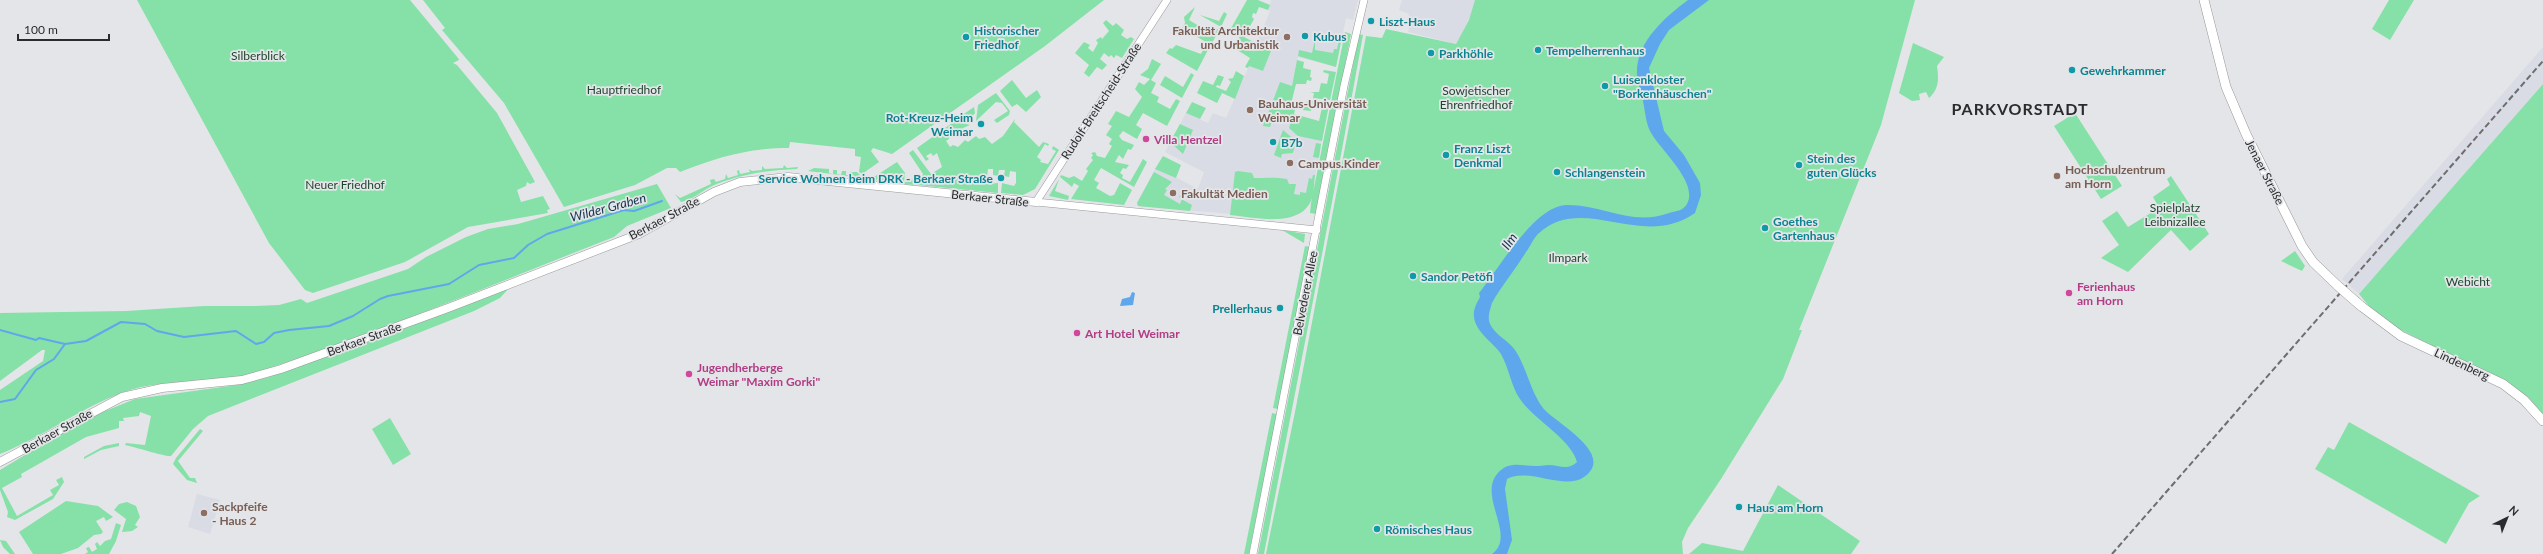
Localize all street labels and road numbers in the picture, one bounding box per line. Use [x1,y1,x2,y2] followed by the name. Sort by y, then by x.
[1058,40,1144,162] street label: Rudolf-Breitscheid-Straße
[2242,137,2288,207] street label: Jenaer Straße
[950,186,1030,210] street label: Berkaer Straße
[626,193,702,243] street label: Berkaer Straße
[1289,249,1321,337] street label: Belvederer Allee
[325,319,403,359] street label: Berkaer Straße
[2432,345,2492,383] street label: Lindenberg
[19,406,95,456] street label: Berkaer Straße

